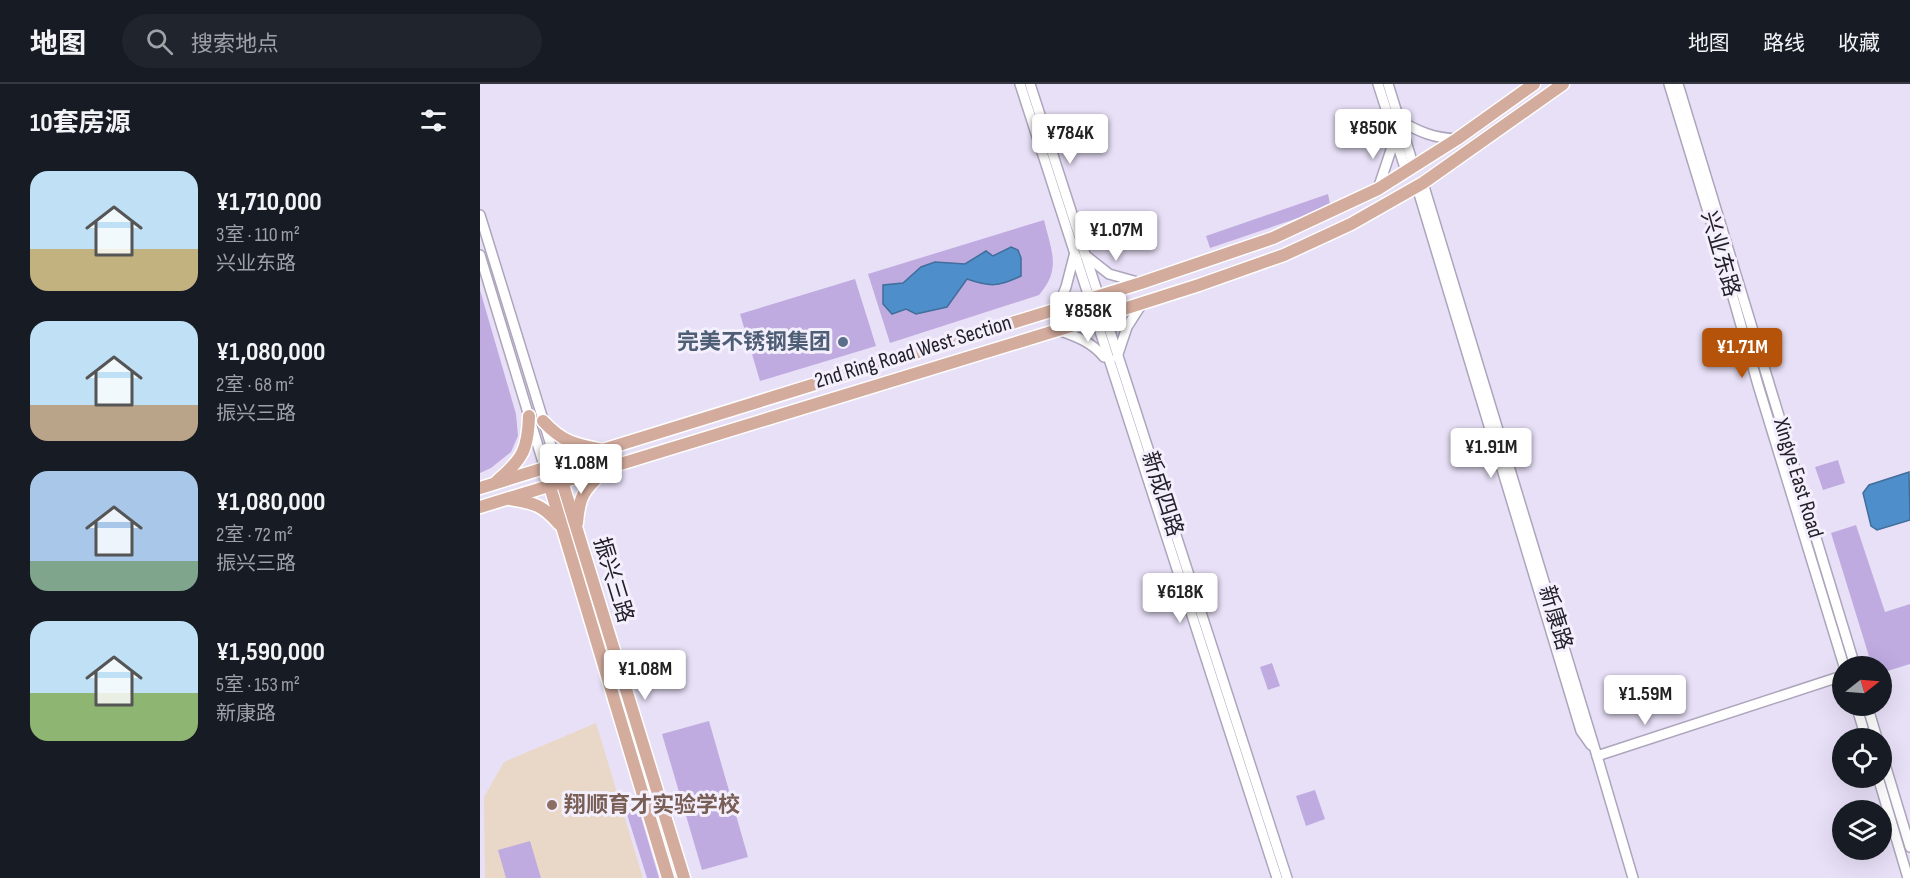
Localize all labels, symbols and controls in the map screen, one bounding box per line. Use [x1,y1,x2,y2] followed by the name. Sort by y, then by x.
[122,14,542,68] search box
[143,25,176,58] icon: search
[30,28,86,61] text: 地图
[191,31,279,58] text: 搜索地点
[1688,31,1730,56] text: 地图
[1763,31,1805,56] text: 路线
[1838,31,1880,56] text: 收藏
[417,104,450,137] icon: filters
[30,108,131,139] text: 10套房源
[1331,109,1415,160] pin: ¥850K
[1028,114,1112,165] pin: ¥784K
[1349,116,1397,140] text: ¥850K
[1046,121,1094,145] text: ¥784K
[216,187,322,218] text: ¥1,710,000
[78,195,150,267] icon: home
[1695,208,1745,300] street label: 兴业东路
[1067,211,1165,262] pin: ¥1.07M
[1089,218,1143,242] text: ¥1.07M
[216,223,300,247] text: 3室 · 110 m²
[216,252,296,276] text: 兴业东路
[1046,292,1130,343] pin: ¥858K
[1064,299,1112,323] text: ¥858K
[811,309,1015,395] street label: 2nd Ring Road West Section
[1693,328,1791,379] pin: ¥1.71M
[677,329,831,356] place label: 完美不锈钢集团
[836,335,850,349] marker: 完美不锈钢集团
[1716,335,1768,359] text: ¥1.71M
[216,337,325,368] text: ¥1,080,000
[78,345,150,417] icon: home
[216,373,294,397] text: 2室 · 68 m²
[216,402,296,426] text: 振兴三路
[1767,414,1829,541] street label: Xingye East Road
[1442,428,1540,479] pin: ¥1.91M
[1465,435,1517,459] text: ¥1.91M
[532,444,630,495] pin: ¥1.08M
[1136,448,1188,540] street label: 新成四路
[554,451,608,475] text: ¥1.08M
[216,487,325,518] text: ¥1,080,000
[78,495,150,567] icon: home
[216,523,293,547] text: 2室 · 72 m²
[587,534,639,626] street label: 振兴三路
[216,552,296,576] text: 振兴三路
[1138,573,1222,624] pin: ¥618K
[1157,580,1203,604] text: ¥618K
[1532,582,1578,654] street label: 新康路
[216,637,325,668] text: ¥1,590,000
[78,645,150,717] icon: home
[596,650,694,701] pin: ¥1.08M
[1832,656,1892,716] north arrow
[1832,656,1892,860] map controls
[618,657,672,681] text: ¥1.08M
[216,673,300,697] text: 5室 · 153 m²
[1596,675,1694,726] pin: ¥1.59M
[1618,682,1672,706] text: ¥1.59M
[216,702,276,726] text: 新康路
[1832,728,1892,788] button: locate
[564,792,740,819] place label: 翔顺育才实验学校
[545,798,559,812] marker: 翔顺育才实验学校
[1832,800,1892,860] button: layers

